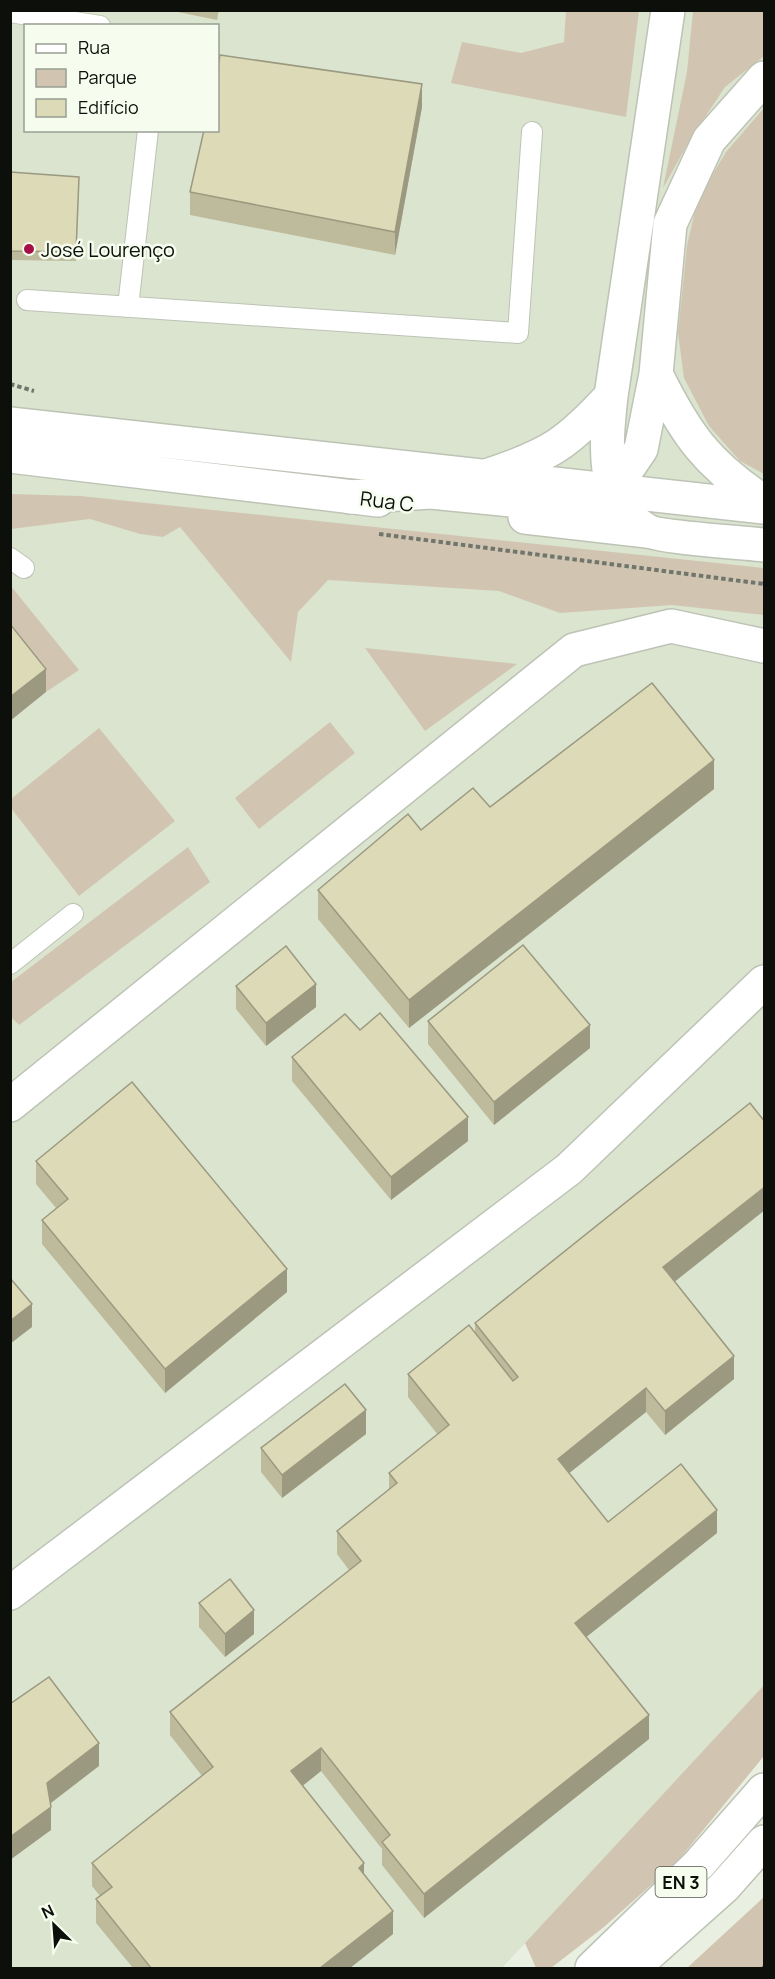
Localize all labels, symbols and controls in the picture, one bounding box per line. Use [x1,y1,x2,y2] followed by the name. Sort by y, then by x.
[24,24,219,132] legend
[78,35,110,59] text: Rua
[78,65,137,89] text: Parque
[78,95,139,119] text: Edifício
[41,236,175,263] place label: José Lourenço
[22,242,36,256] marker: José Lourenço
[359,484,415,518] street label: Rua C
[656,1867,706,1897] road number: EN 3
[24,1895,84,1955] north arrow
[38,1899,58,1924] text: N

